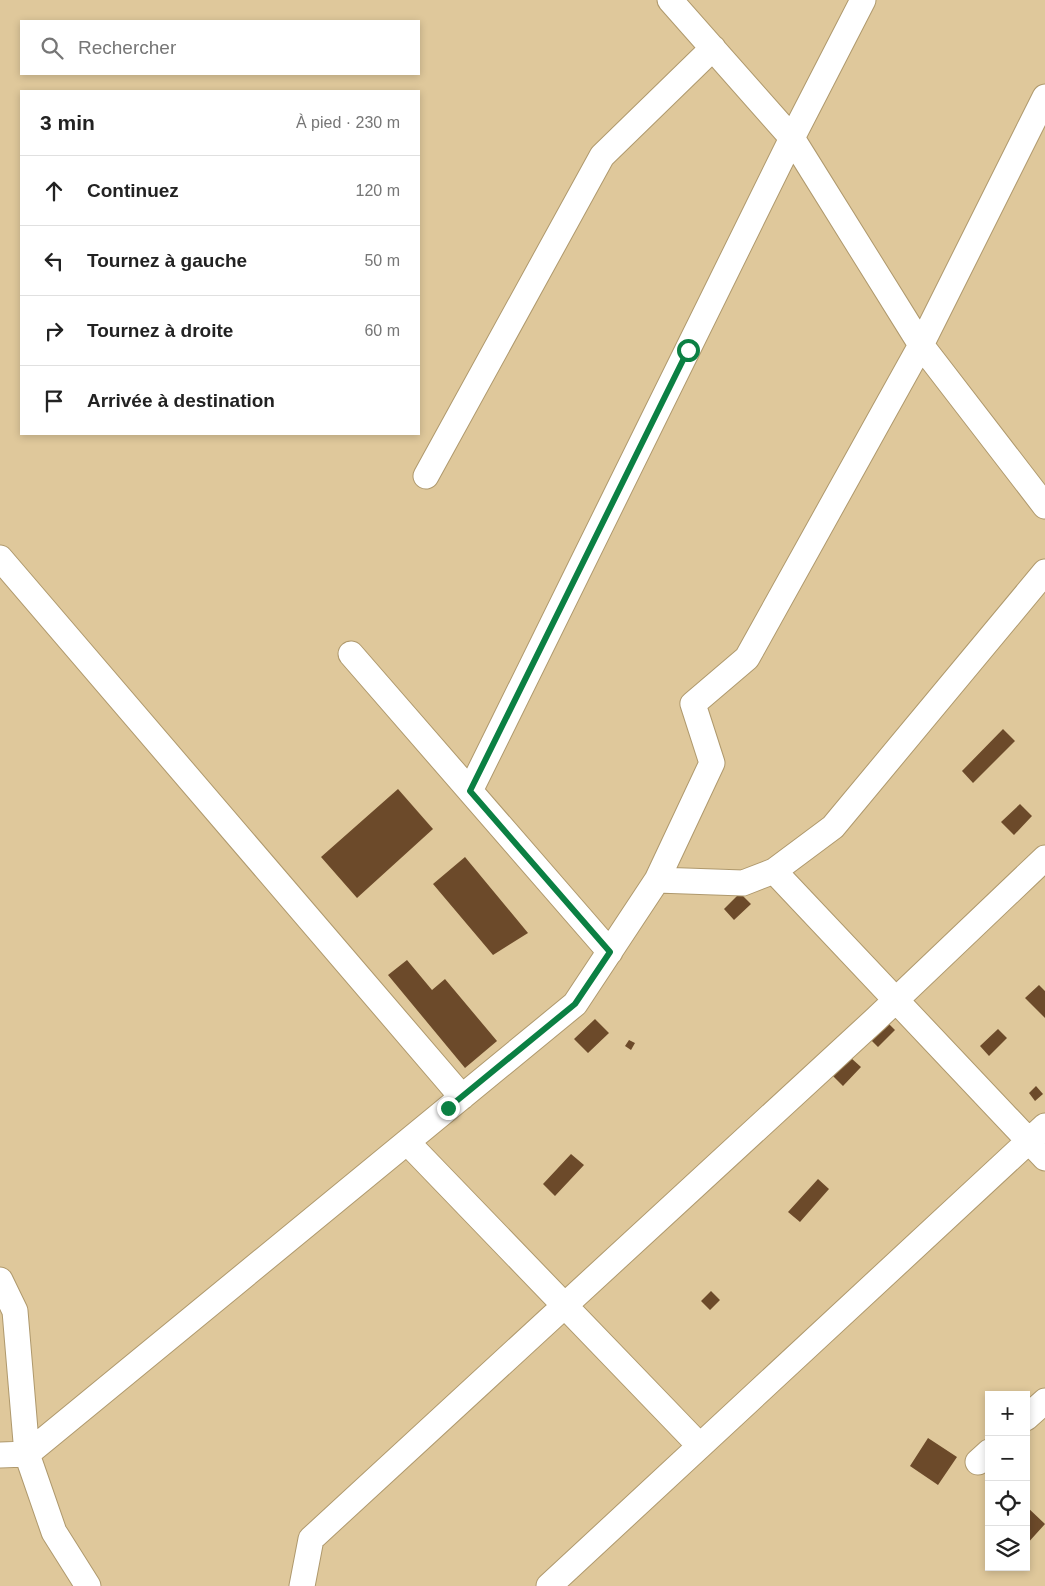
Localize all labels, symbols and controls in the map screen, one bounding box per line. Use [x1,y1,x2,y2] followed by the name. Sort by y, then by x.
[20,20,420,75] search box
[38,34,66,62] icon: search
[78,37,176,58] text: Rechercher
[40,111,95,134] text: 3 min
[296,114,400,131] text: À pied · 230 m
[40,177,68,205] icon: ahead
[87,180,179,201] text: Continuez
[356,182,400,199] text: 120 m
[40,247,68,275] icon: left
[87,250,247,271] text: Tournez à gauche
[364,252,400,269] text: 50 m
[40,317,68,345] icon: right
[87,320,233,341] text: Tournez à droite
[364,322,400,339] text: 60 m
[677,339,700,362] route start
[40,387,68,415] icon: arrive
[87,390,275,411] text: Arrivée à destination
[437,1097,460,1120] route end
[985,1391,1030,1571] map controls
[985,1391,1030,1436] button: +
[985,1436,1030,1481] button: −
[985,1481,1030,1526] button: locate
[985,1526,1030,1571] button: layers

